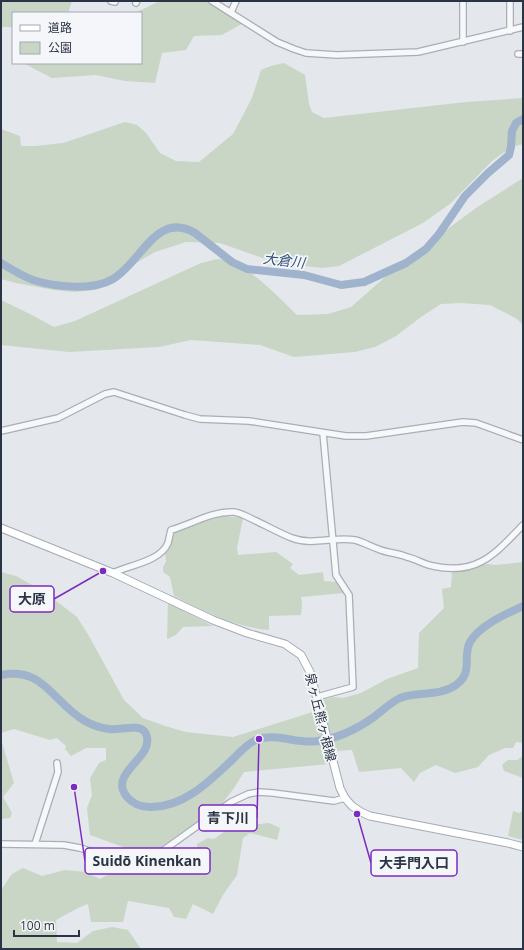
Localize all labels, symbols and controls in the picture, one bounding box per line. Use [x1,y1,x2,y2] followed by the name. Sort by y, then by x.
[12,12,142,64] legend
[48,19,72,36] text: 道路
[48,39,72,56] text: 公園
[262,248,308,272] water label: 大倉川
[10,586,54,612] callout: 大原
[18,589,46,608] text: 大原
[301,671,341,763] street label: 泉ヶ丘熊ヶ根線
[199,805,257,831] callout: 青下川
[207,808,249,827] text: 青下川
[85,848,210,874] callout: Suidō Kinenkan
[371,850,457,876] callout: 大手門入口
[93,851,201,870] text: Suidō Kinenkan
[379,853,449,872] text: 大手門入口
[14,912,79,938] scale bar
[20,917,55,934] text: 100 m

